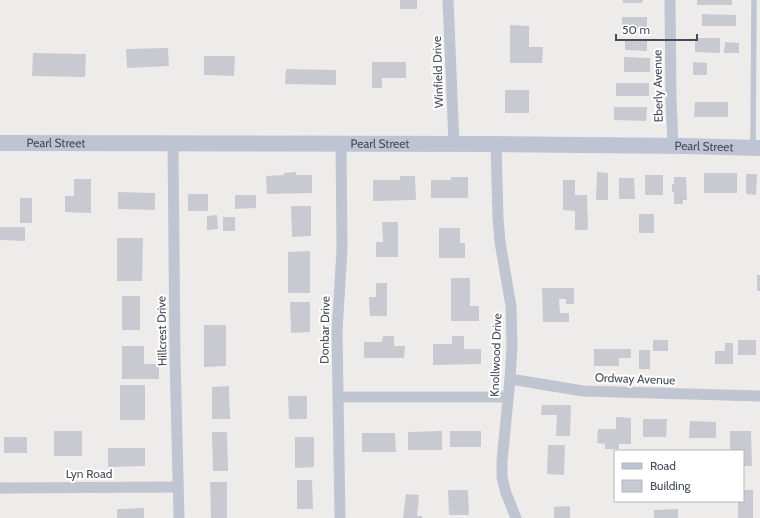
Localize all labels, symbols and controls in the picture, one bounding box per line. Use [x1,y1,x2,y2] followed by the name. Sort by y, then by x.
[616,16,697,42] scale bar
[622,22,650,37] text: 50 m
[429,36,446,108] street label: Winfield Drive
[649,49,666,123] street label: Eberly Avenue
[27,135,85,150] street label: Pearl Street
[351,136,409,151] street label: Pearl Street
[674,138,734,154] street label: Pearl Street
[153,296,170,366] street label: Hillcrest Drive
[316,296,333,364] street label: Donbar Drive
[487,313,504,397] street label: Knollwood Drive
[595,370,675,387] street label: Ordway Avenue
[614,450,744,502] legend
[650,458,676,473] text: Road
[66,466,112,481] street label: Lyn Road
[650,478,692,493] text: Building

